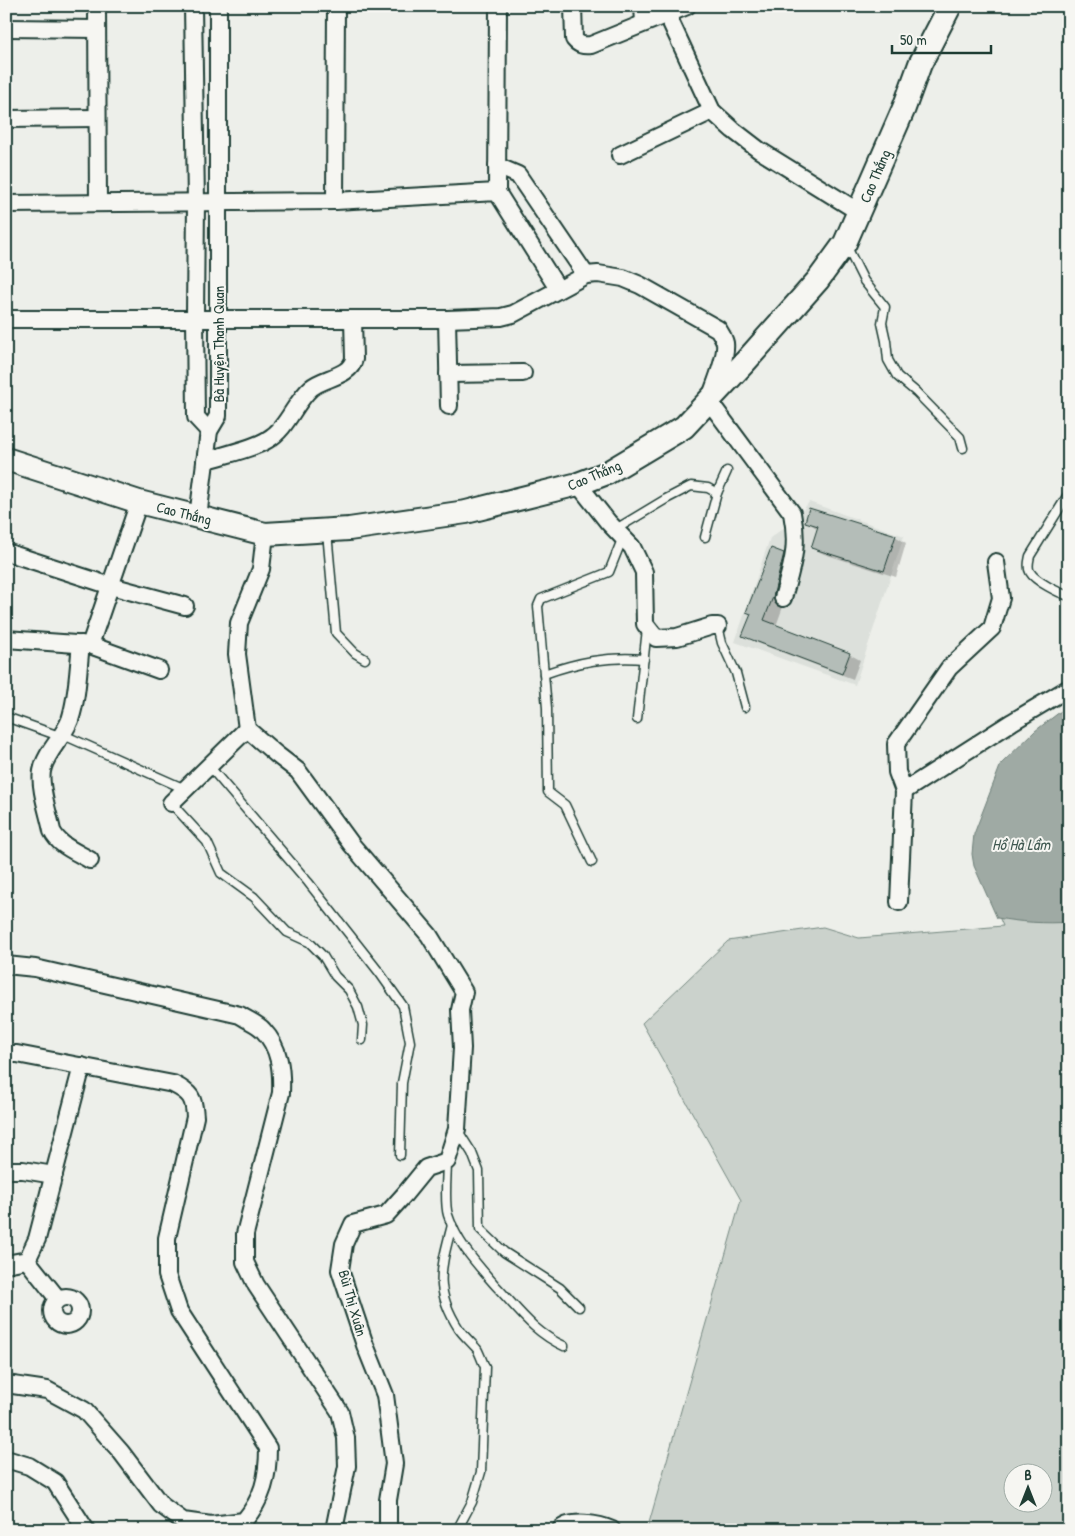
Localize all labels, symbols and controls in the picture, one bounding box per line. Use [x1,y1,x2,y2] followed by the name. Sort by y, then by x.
[892,22,991,54] scale bar
[900,29,927,50] text: 50 m
[854,146,896,206] street label: Cao Thắng
[208,285,229,402] street label: Bà Huyện Thanh Quan
[564,454,624,496] street label: Cao Thắng
[154,496,214,530] street label: Cao Thắng
[992,833,1051,855] water label: Hồ Hà Lầm
[334,1267,373,1339] street label: Bùi Thị Xuân
[1002,1464,1052,1514] north arrow
[1024,1465,1032,1484] text: B

